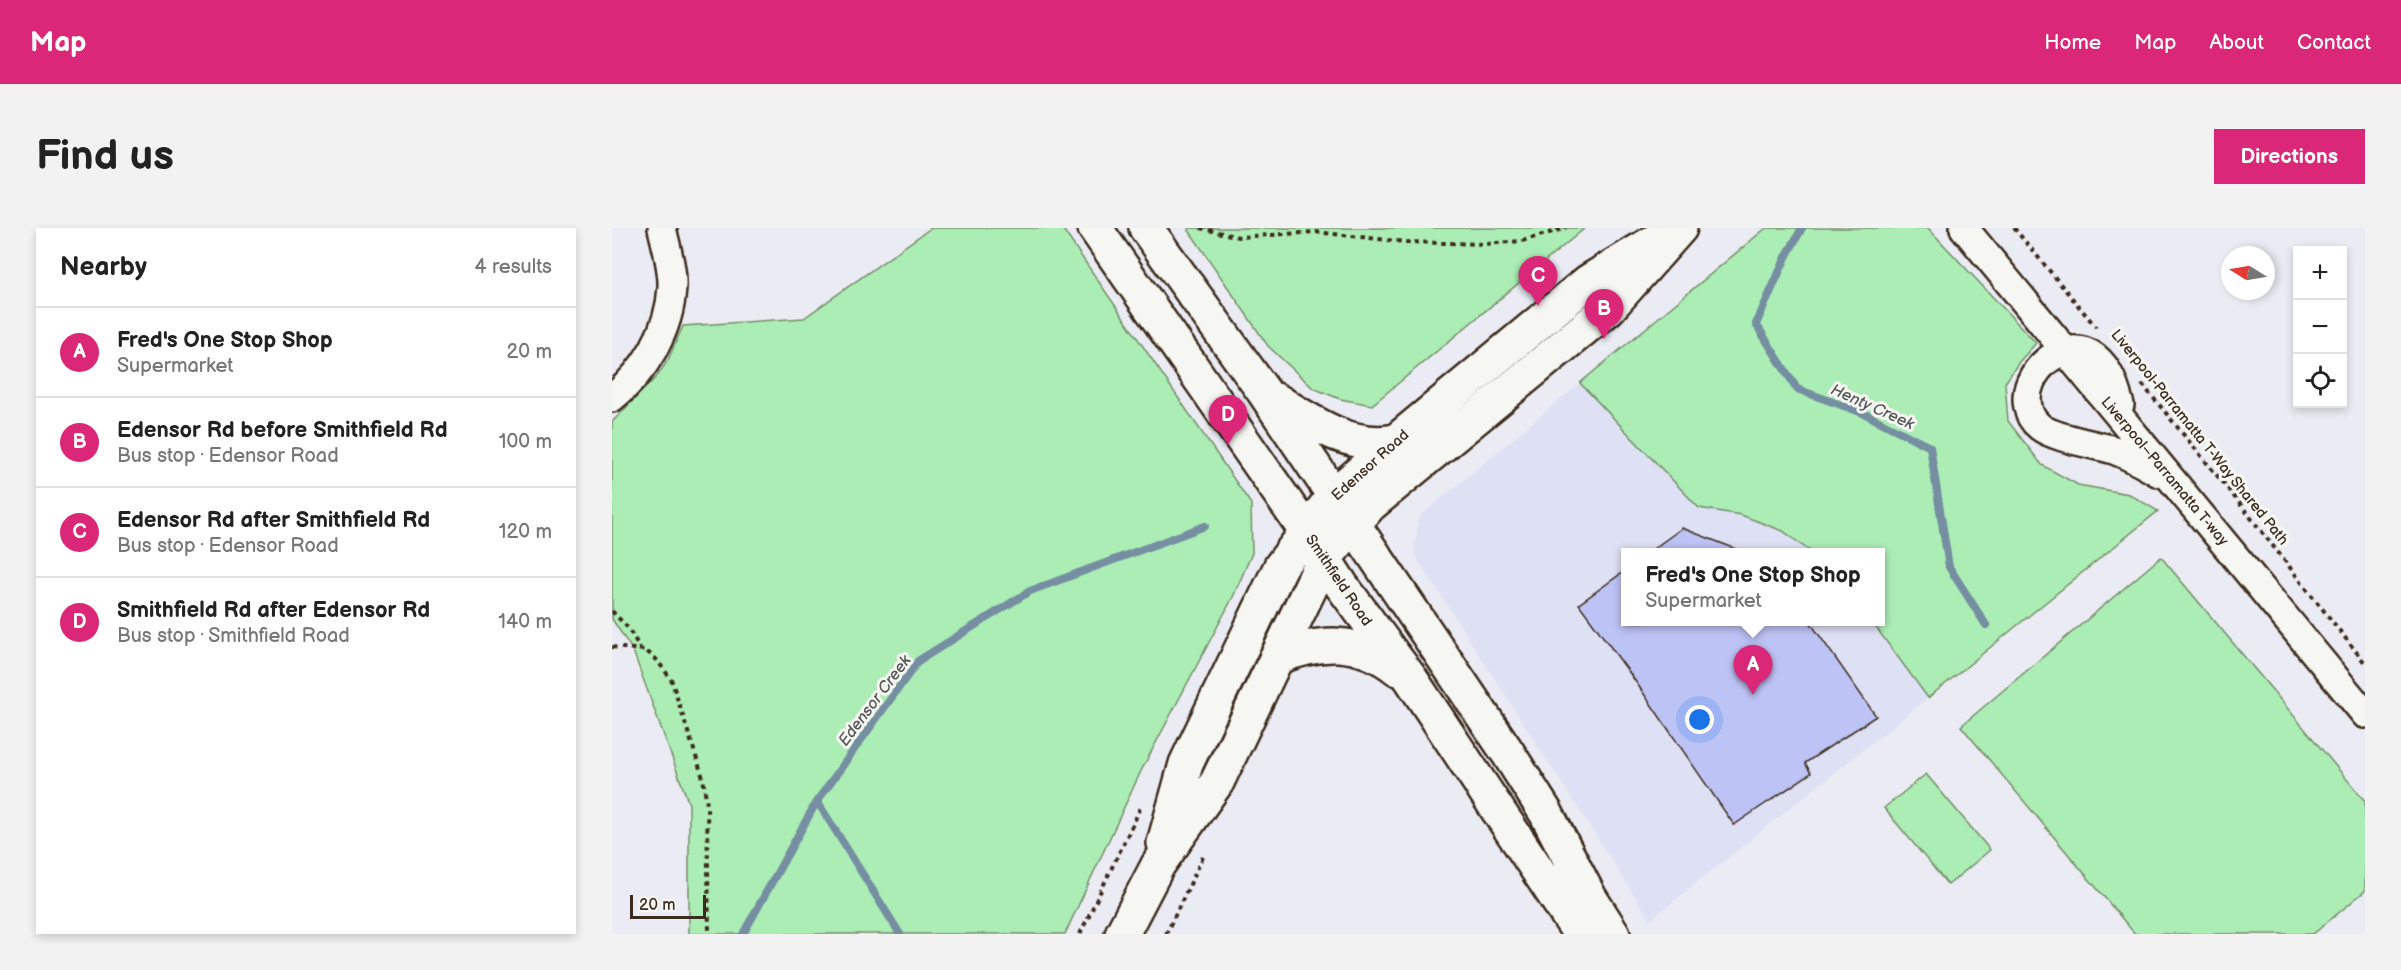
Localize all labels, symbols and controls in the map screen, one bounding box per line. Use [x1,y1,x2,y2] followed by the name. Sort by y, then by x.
[30,26,86,59] text: Map
[2044,30,2101,55] text: Home
[2134,30,2176,55] text: Map
[2209,30,2264,55] text: About
[2297,30,2371,55] text: Contact
[2214,129,2365,184] button: Directions
[36,131,174,182] text: Find us
[2221,246,2275,300] north arrow
[2293,246,2347,408] map controls
[2293,246,2347,300] button: +
[60,252,147,283] text: Nearby
[474,255,552,279] text: 4 results
[1518,256,1558,306] pin: C
[1584,290,1624,339] pin: B
[2293,300,2347,354] button: −
[2107,326,2293,549] street label: Liverpool-Parramatta T-Way Shared Path
[117,327,333,354] text: Fred's One Stop Shop
[73,340,86,364] text: A
[507,340,552,364] text: 20 m
[117,354,233,378] text: Supermarket
[2293,354,2347,408] button: locate
[1828,381,1918,435] water label: Henty Creek
[2097,393,2233,550] street label: Liverpool–Parramatta T-way
[1208,396,1248,445] pin: D
[117,417,448,444] text: Edensor Rd before Smithfield Rd
[1328,426,1413,505] street label: Edensor Road
[72,430,87,454] text: B
[499,430,552,454] text: 100 m
[117,444,339,468] text: Bus stop · Edensor Road
[117,507,430,534] text: Edensor Rd after Smithfield Rd
[72,520,87,544] text: C
[499,520,552,544] text: 120 m
[1301,531,1376,630] street label: Smithfield Road
[117,534,339,558] text: Bus stop · Edensor Road
[1621,548,1885,626] popup
[1645,562,1861,589] text: Fred's One Stop Shop
[1645,589,1762,613] text: Supermarket
[117,597,430,624] text: Smithfield Rd after Edensor Rd
[73,610,86,634] text: D
[498,610,552,634] text: 140 m
[117,624,350,648] text: Bus stop · Smithfield Road
[1734,646,1772,695] pin: A
[835,651,916,750] water label: Edensor Creek
[1685,705,1714,734] your location
[630,892,706,920] scale bar
[639,896,675,915] text: 20 m

